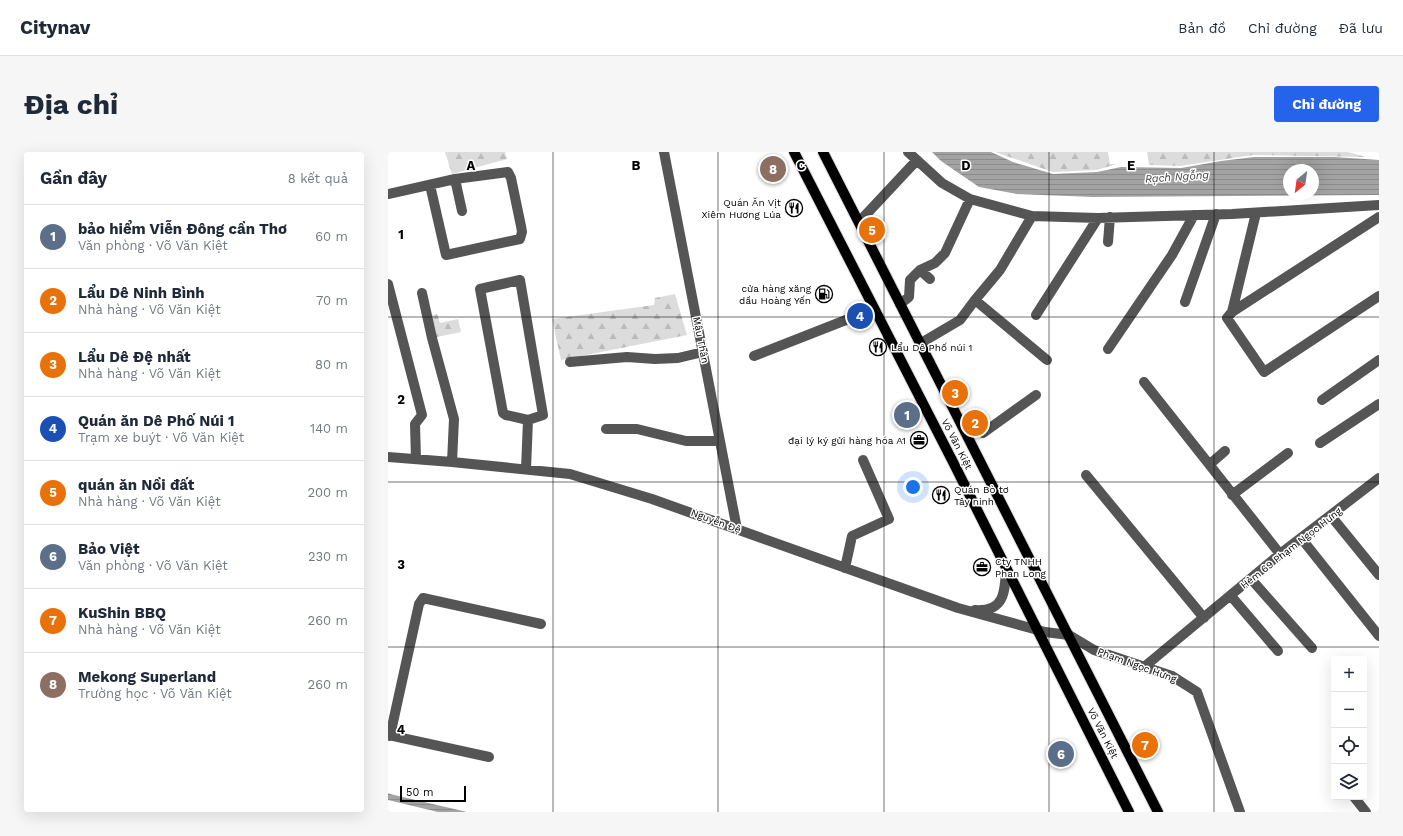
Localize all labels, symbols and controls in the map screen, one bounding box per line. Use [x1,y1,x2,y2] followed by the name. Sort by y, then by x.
[20,16,91,39] text: Citynav
[1178,20,1226,36] text: Bản đồ
[1248,20,1317,36] text: Chỉ đường
[1339,20,1383,36] text: Đã lưu
[1274,86,1379,122] button: Chỉ đường
[24,88,118,121] text: Địa chỉ
[760,154,786,184] pin: 8
[467,158,476,173] text: A
[632,158,641,173] text: B
[797,158,806,173] text: C
[961,158,971,173] text: D
[1127,158,1135,173] text: E
[1283,164,1319,200] north arrow
[1144,167,1210,186] water label: Rạch Ngỗng
[40,168,107,188] text: Gần đây
[288,171,348,186] text: 8 kết quả
[702,197,782,220] place label: Quán Ăn Vịt Xiêm Hương Lúa
[784,198,804,218] restaurant icon: Quán Ăn Vịt Xiêm Hương Lúa
[859,215,885,245] pin: 5
[78,220,287,238] text: bảo hiểm Viễn Đông cần Thơ
[398,227,404,242] text: 1
[50,229,56,244] text: 1
[315,229,348,244] text: 60 m
[78,238,228,253] text: Văn phòng · Võ Văn Kiệt
[739,283,812,306] place label: cửa hàng xăng dầu Hoàng Yến
[78,284,205,302] text: Lẩu Dê Ninh Bình
[814,284,834,304] fuel station icon: cửa hàng xăng dầu Hoàng Yến
[49,293,57,308] text: 2
[316,293,348,308] text: 70 m
[847,301,873,331] pin: 4
[78,302,221,317] text: Nhà hàng · Võ Văn Kiệt
[691,316,711,364] street label: Mậu Thân
[868,337,888,357] restaurant icon: Lẩu Dê Phố núi 1
[891,342,972,353] place label: Lẩu Dê Phố núi 1
[78,348,191,366] text: Lẩu Dê Đệ nhất
[49,357,57,372] text: 3
[315,357,348,372] text: 80 m
[78,366,221,381] text: Nhà hàng · Võ Văn Kiệt
[942,378,968,408] pin: 3
[397,392,405,407] text: 2
[894,400,920,430] pin: 1
[962,408,988,438] pin: 2
[78,412,235,430] text: Quán ăn Dê Phố Núi 1
[940,417,975,472] street label: Võ Văn Kiệt
[49,421,57,436] text: 4
[310,421,348,436] text: 140 m
[78,430,244,445] text: Trạm xe buýt · Võ Văn Kiệt
[909,430,929,450] office icon: đại lý ký gửi hàng hóa A1
[788,435,906,446] place label: đại lý ký gửi hàng hóa A1
[78,476,194,494] text: quán ăn Nồi đất
[903,477,923,497] your location
[954,484,1009,507] place label: Quán Bò tơ Tây ninh
[49,485,57,500] text: 5
[307,485,348,500] text: 200 m
[931,485,951,505] restaurant icon: Quán Bò tơ Tây ninh
[78,494,221,509] text: Nhà hàng · Võ Văn Kiệt
[1238,505,1344,591] street label: Hẻm 69 Phạm Ngọc Hưng
[690,507,743,535] street label: Nguyễn Đệ
[78,540,140,558] text: Bảo Việt
[49,549,57,564] text: 6
[308,549,348,564] text: 230 m
[995,556,1047,579] place label: Cty TNHH Phan Long
[397,557,405,572] text: 3
[972,557,992,577] office icon: Cty TNHH Phan Long
[78,558,228,573] text: Văn phòng · Võ Văn Kiệt
[78,604,166,622] text: KuShin BBQ
[49,613,57,628] text: 7
[308,613,348,628] text: 260 m
[78,622,221,637] text: Nhà hàng · Võ Văn Kiệt
[1096,646,1179,685] street label: Phạm Ngọc Hưng
[1331,656,1367,800] map controls
[1331,656,1367,692] button: +
[78,668,216,686] text: Mekong Superland
[49,677,57,692] text: 8
[308,677,348,692] text: 260 m
[78,686,232,701] text: Trường học · Võ Văn Kiệt
[1331,692,1367,728] button: −
[1086,706,1121,761] street label: Võ Văn Kiệt
[397,722,406,737] text: 4
[1331,728,1367,764] button: locate
[1132,730,1158,760] pin: 7
[1048,739,1074,769] pin: 6
[1331,764,1367,800] button: layers
[400,784,466,803] scale bar
[406,786,433,799] text: 50 m

